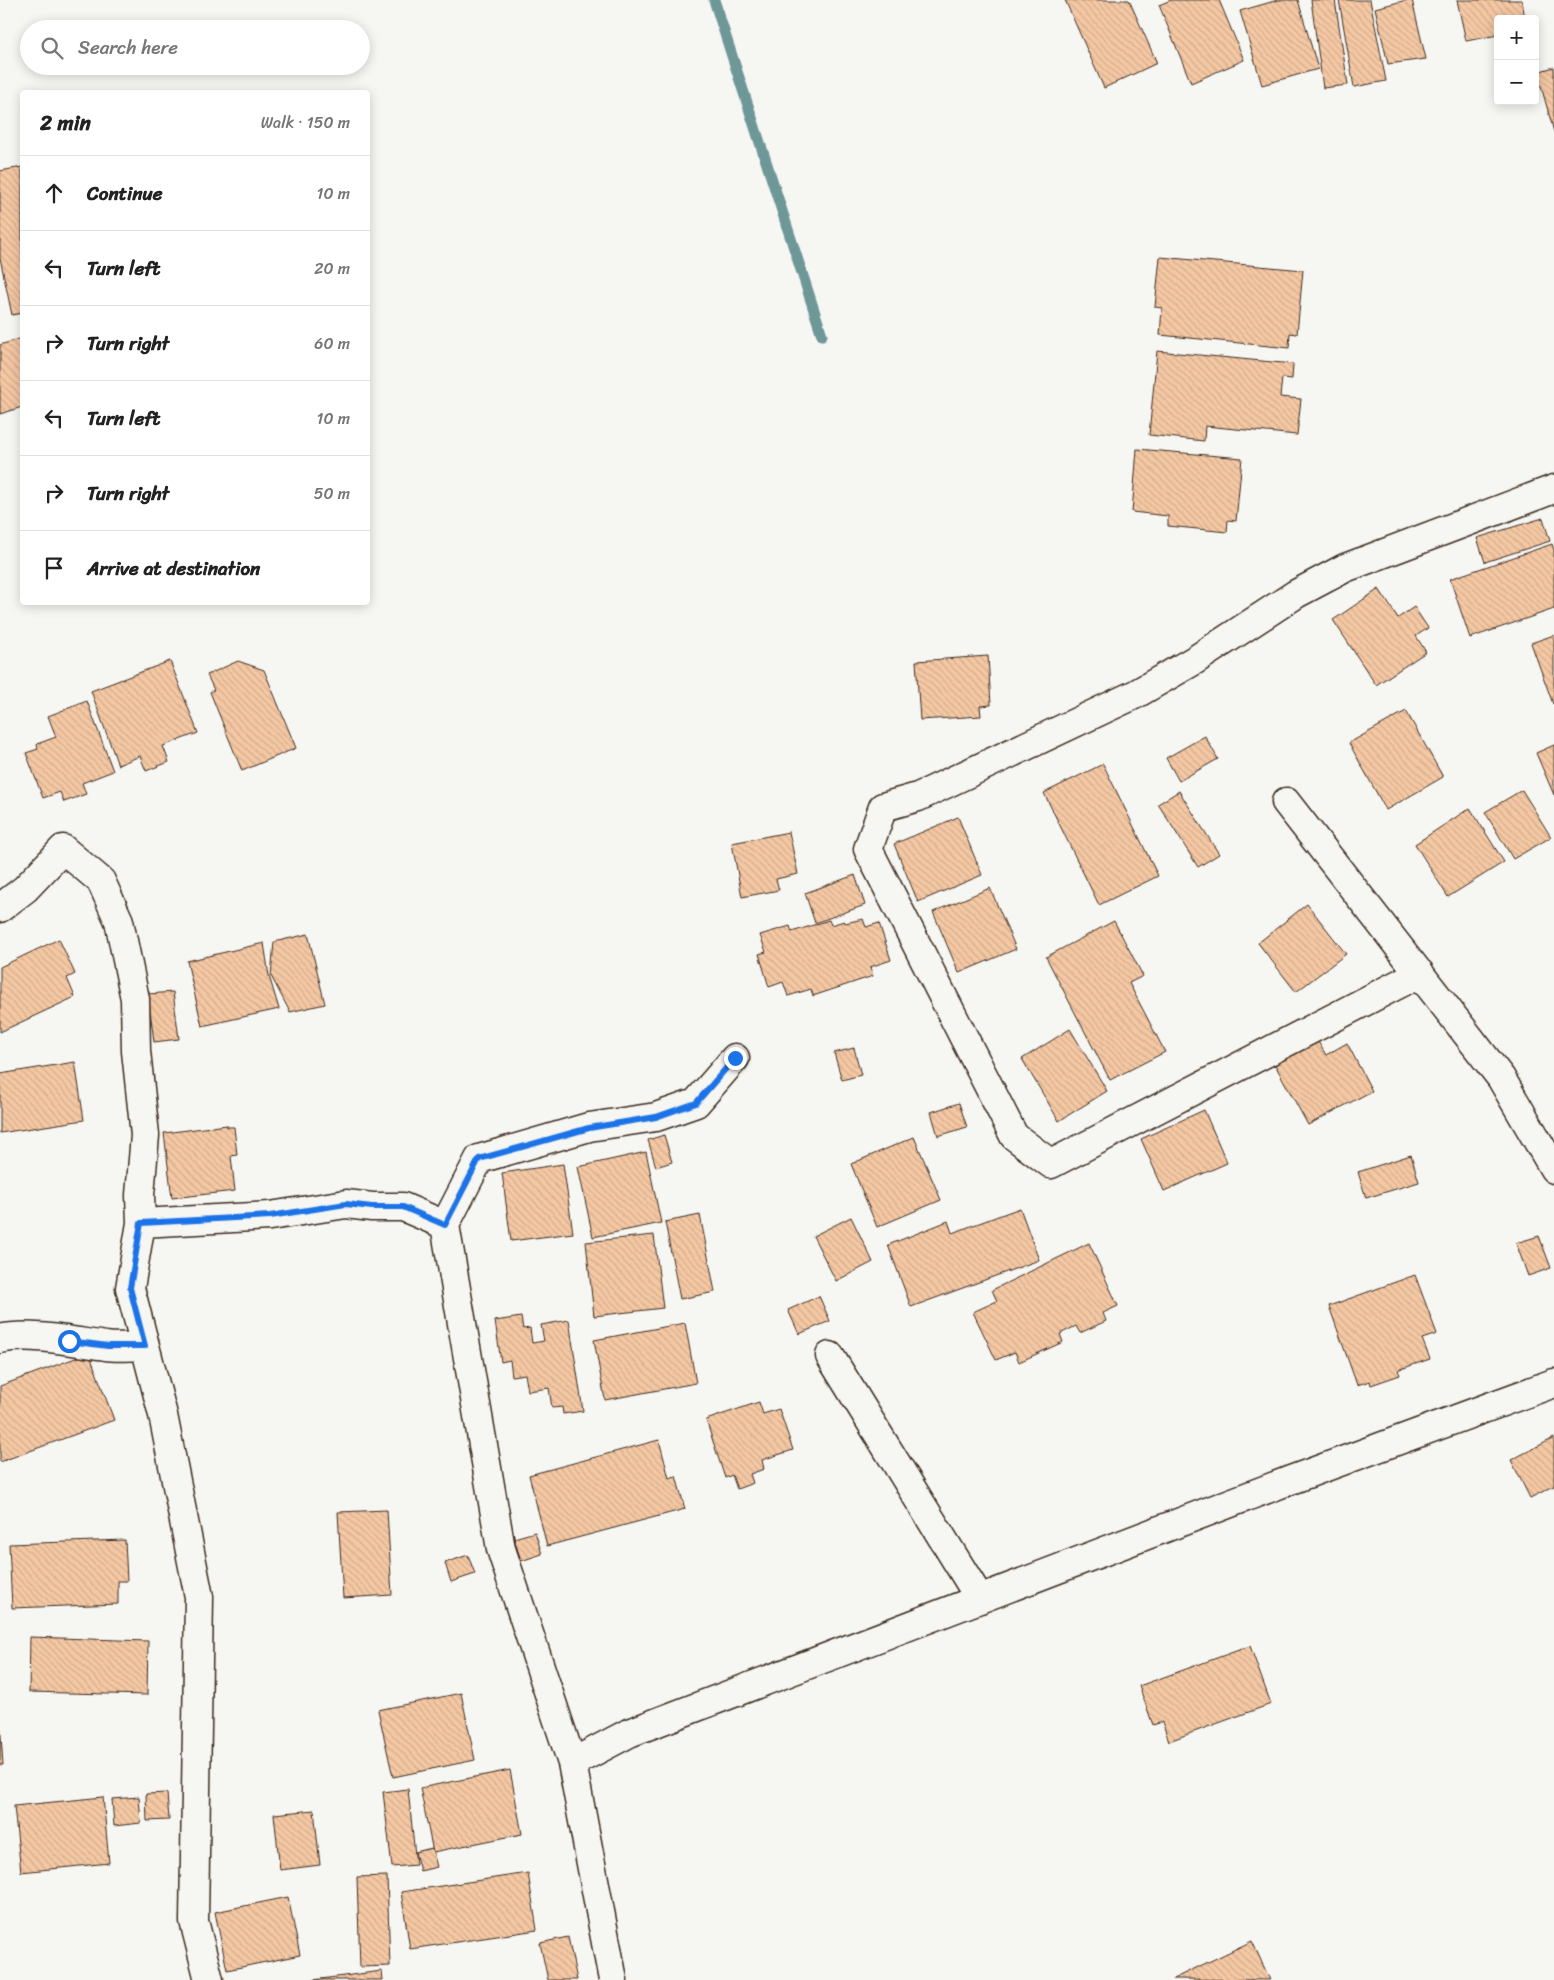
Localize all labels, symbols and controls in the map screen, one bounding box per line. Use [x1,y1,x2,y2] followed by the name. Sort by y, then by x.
[1494,15,1539,105] map controls
[1494,15,1539,60] button: +
[20,20,370,75] search box
[78,31,178,64] text: Search here
[38,34,66,62] icon: search
[1494,60,1539,105] button: −
[40,104,91,142] text: 2 min
[261,108,350,137] text: Walk · 150 m
[87,177,163,210] text: Continue
[40,179,68,207] icon: ahead
[317,179,350,208] text: 10 m
[87,252,160,285] text: Turn left
[40,254,68,282] icon: left
[314,254,350,283] text: 20 m
[87,327,169,360] text: Turn right
[40,329,68,357] icon: right
[314,329,350,358] text: 60 m
[87,402,160,435] text: Turn left
[40,404,68,432] icon: left
[317,404,350,433] text: 10 m
[87,477,169,510] text: Turn right
[40,479,68,507] icon: right
[314,479,350,508] text: 50 m
[87,552,260,585] text: Arrive at destination
[40,554,68,582] icon: arrive
[724,1047,747,1070] route end
[58,1330,81,1353] route start

